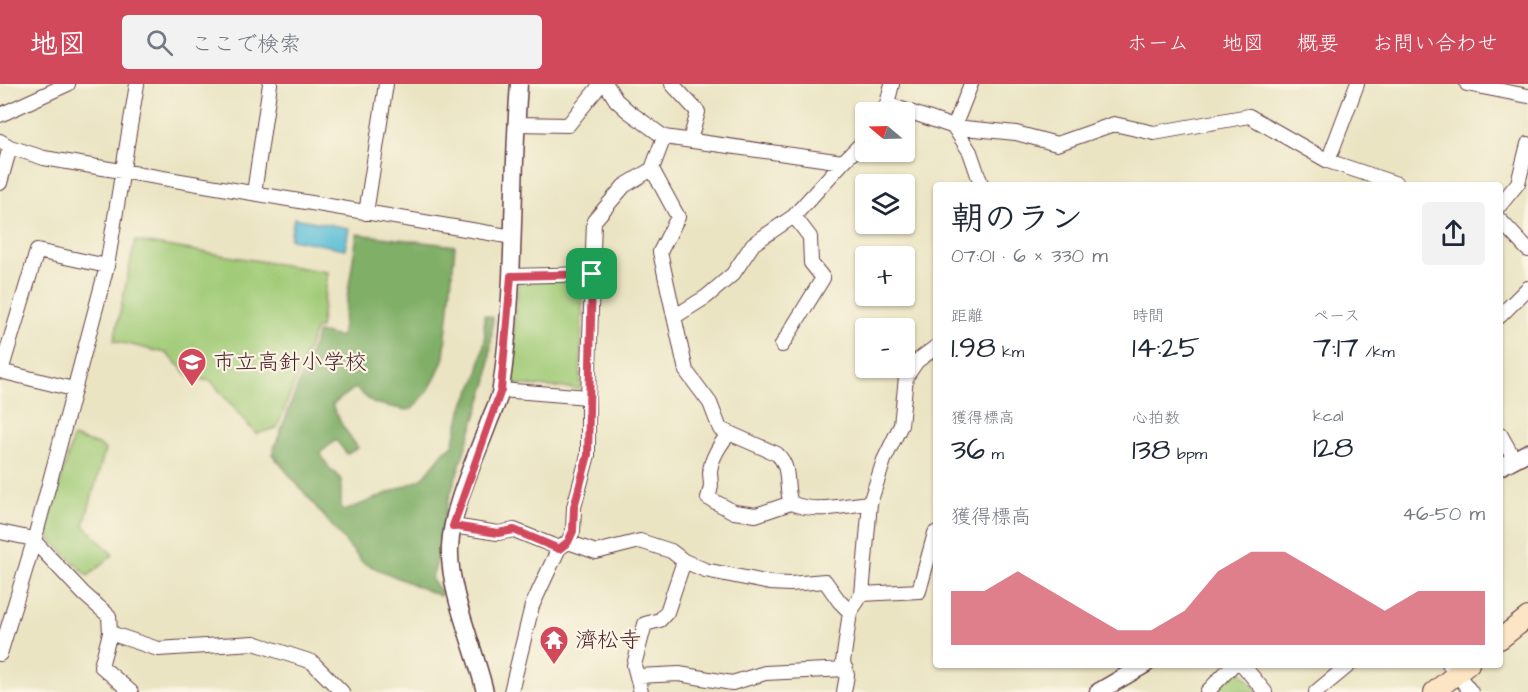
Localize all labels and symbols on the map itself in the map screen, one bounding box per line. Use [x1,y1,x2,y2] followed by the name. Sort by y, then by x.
[855,102,915,162] north arrow
[566,248,617,299] pin
[176,346,208,388] school or university icon: 市立高針小学校
[213,347,367,378] place label: 市立高針小学校
[538,624,570,666] temple icon: 濟松寺
[575,625,641,656] place label: 濟松寺

